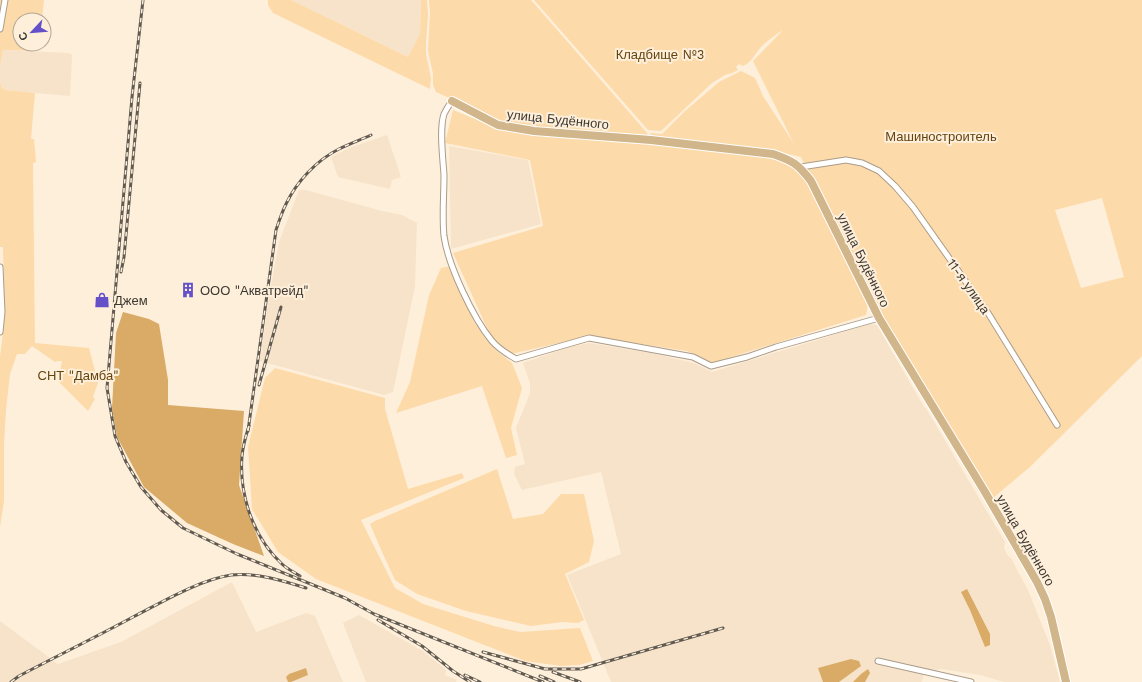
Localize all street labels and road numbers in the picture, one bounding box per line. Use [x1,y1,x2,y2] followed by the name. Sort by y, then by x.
[506,107,610,132] street label: улица Будённого
[834,211,893,310] street label: улица Будённого
[944,256,994,317] street label: 11-я улица
[993,492,1058,588] street label: улица Будённого

